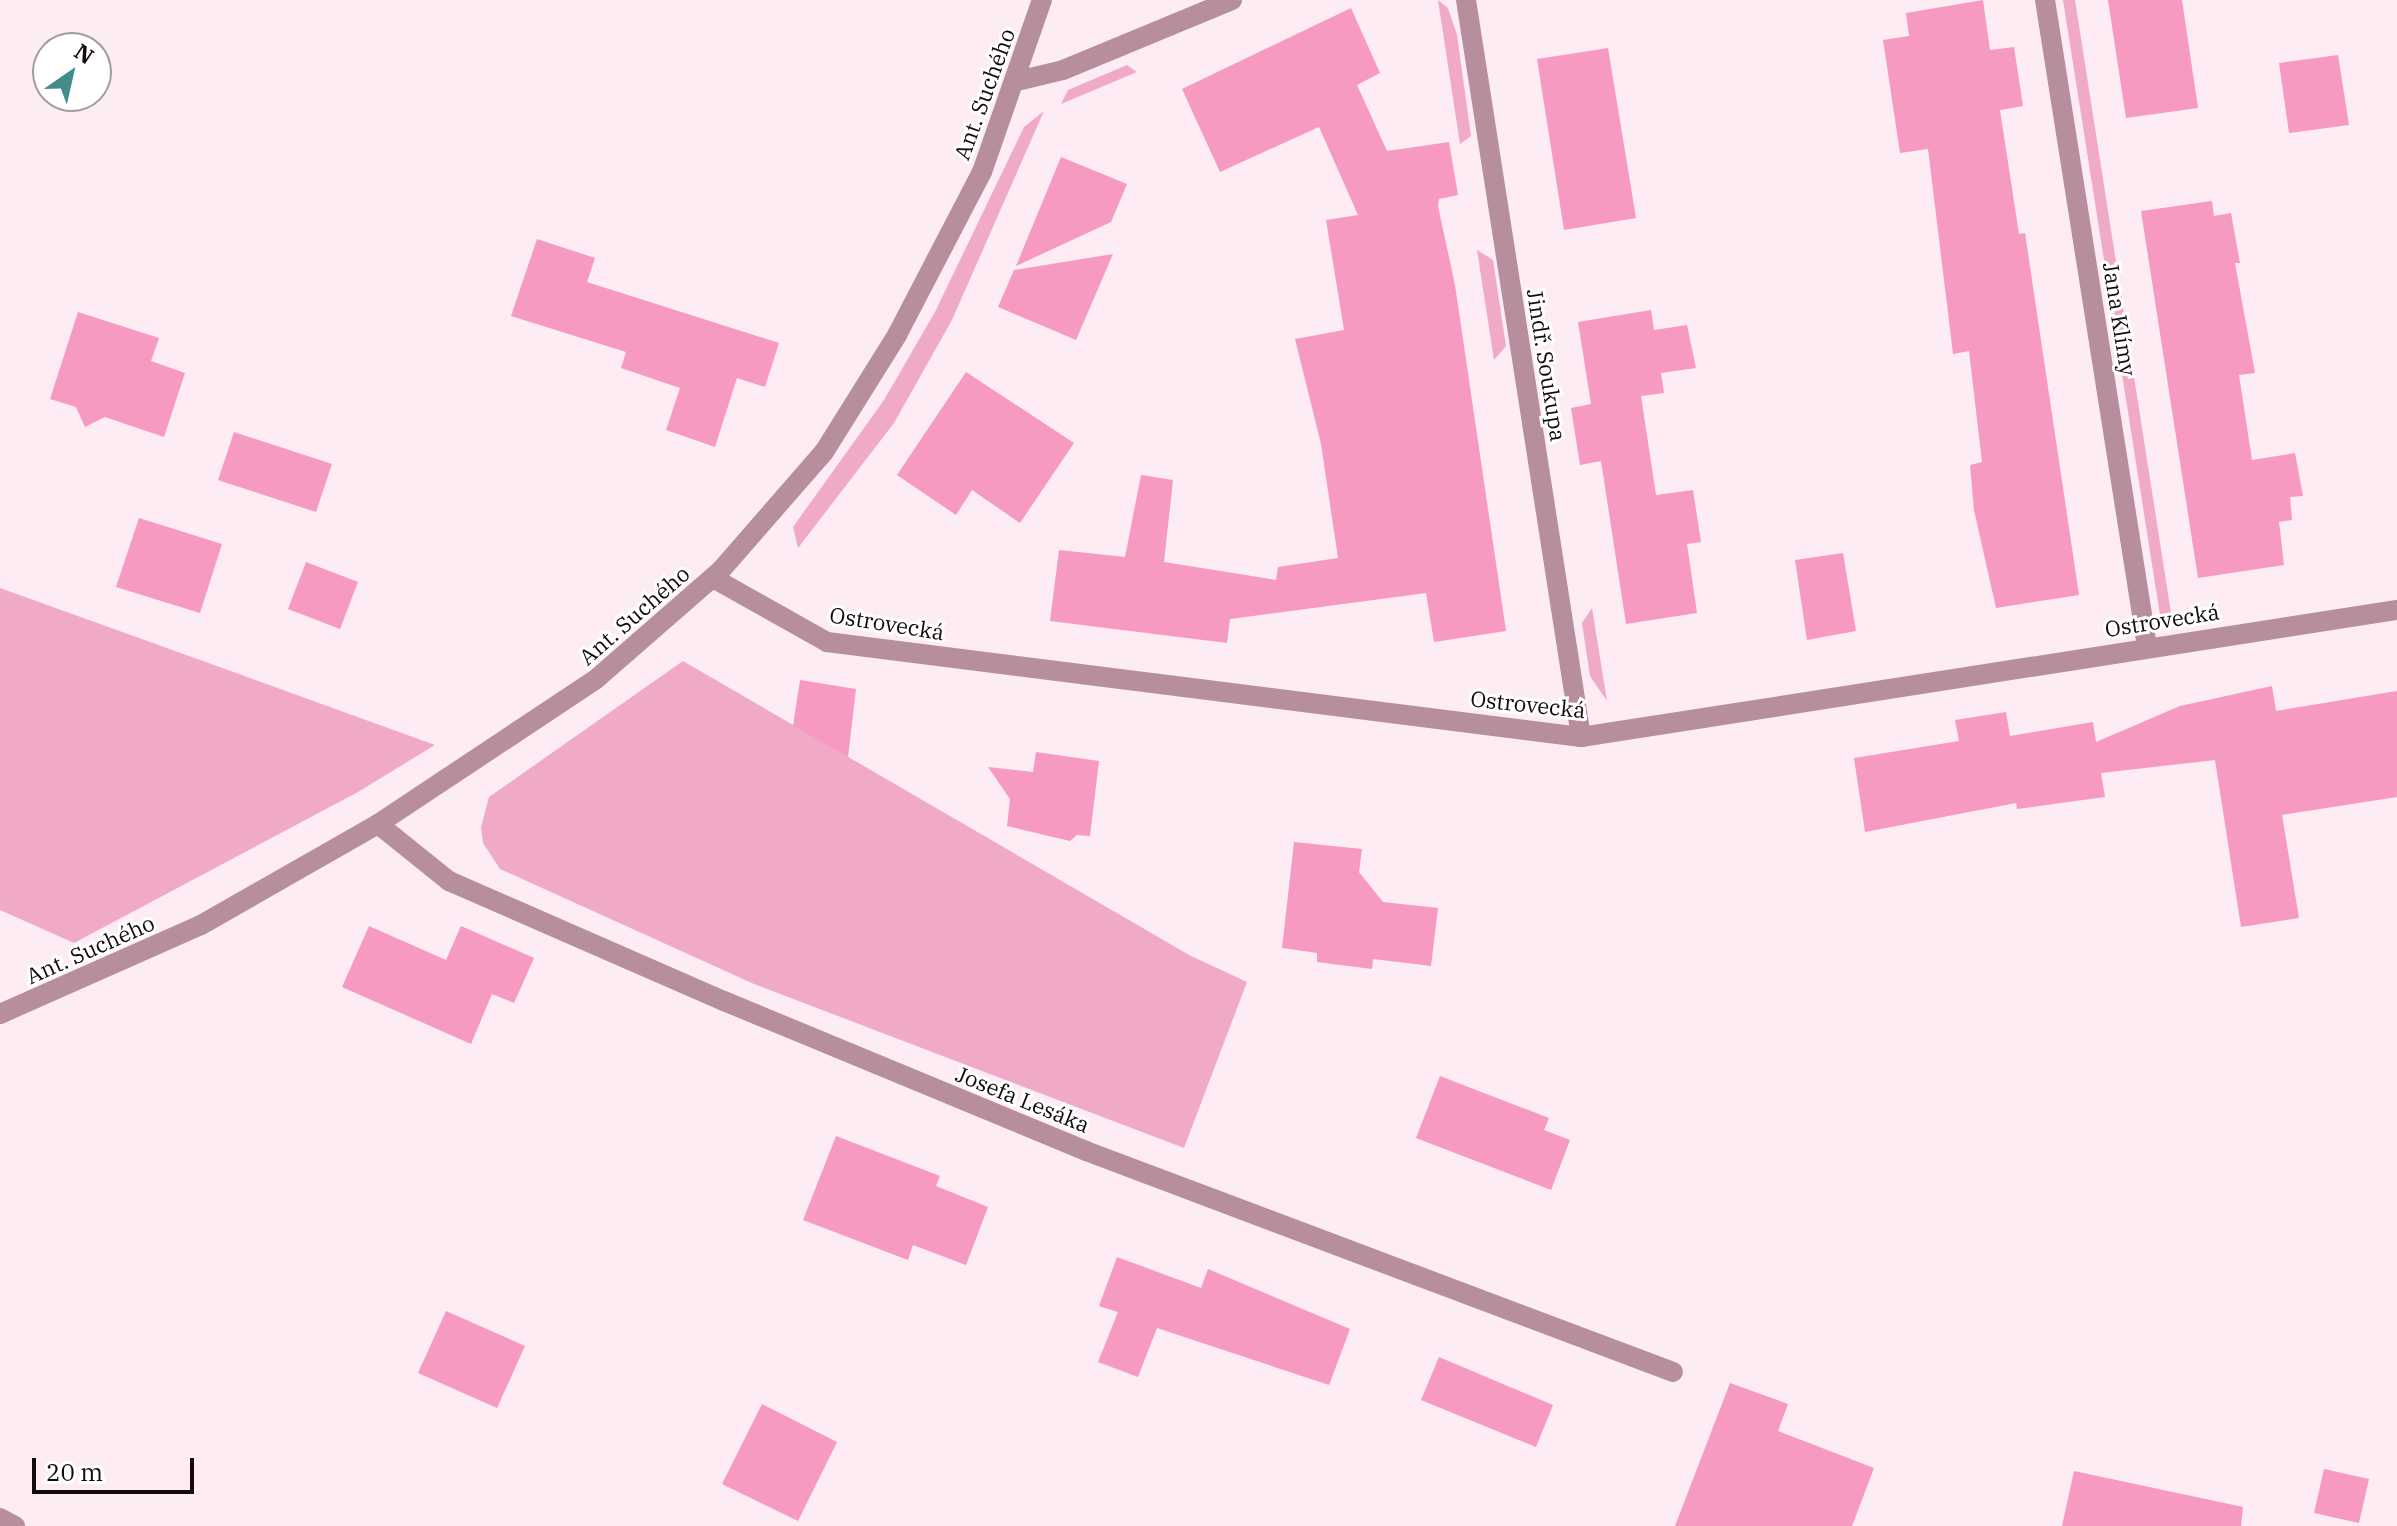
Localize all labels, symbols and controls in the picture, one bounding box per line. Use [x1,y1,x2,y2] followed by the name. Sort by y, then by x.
[948,25,1020,163] street label: Ant. Suchého
[32,32,112,112] north arrow
[69,36,100,70] text: N
[2098,260,2142,378] street label: Jana Klímy
[1522,287,1572,443] street label: Jindř. Soukupa
[573,560,695,670] street label: Ant. Suchého
[2103,598,2221,642] street label: Ostrovecká
[828,601,946,645] street label: Ostrovecká
[1469,685,1587,723] street label: Ostrovecká
[22,909,158,989] street label: Ant. Suchého
[952,1060,1094,1138] street label: Josefa Lesáka
[36,1442,198,1492] scale bar
[46,1456,103,1488] text: 20 m

